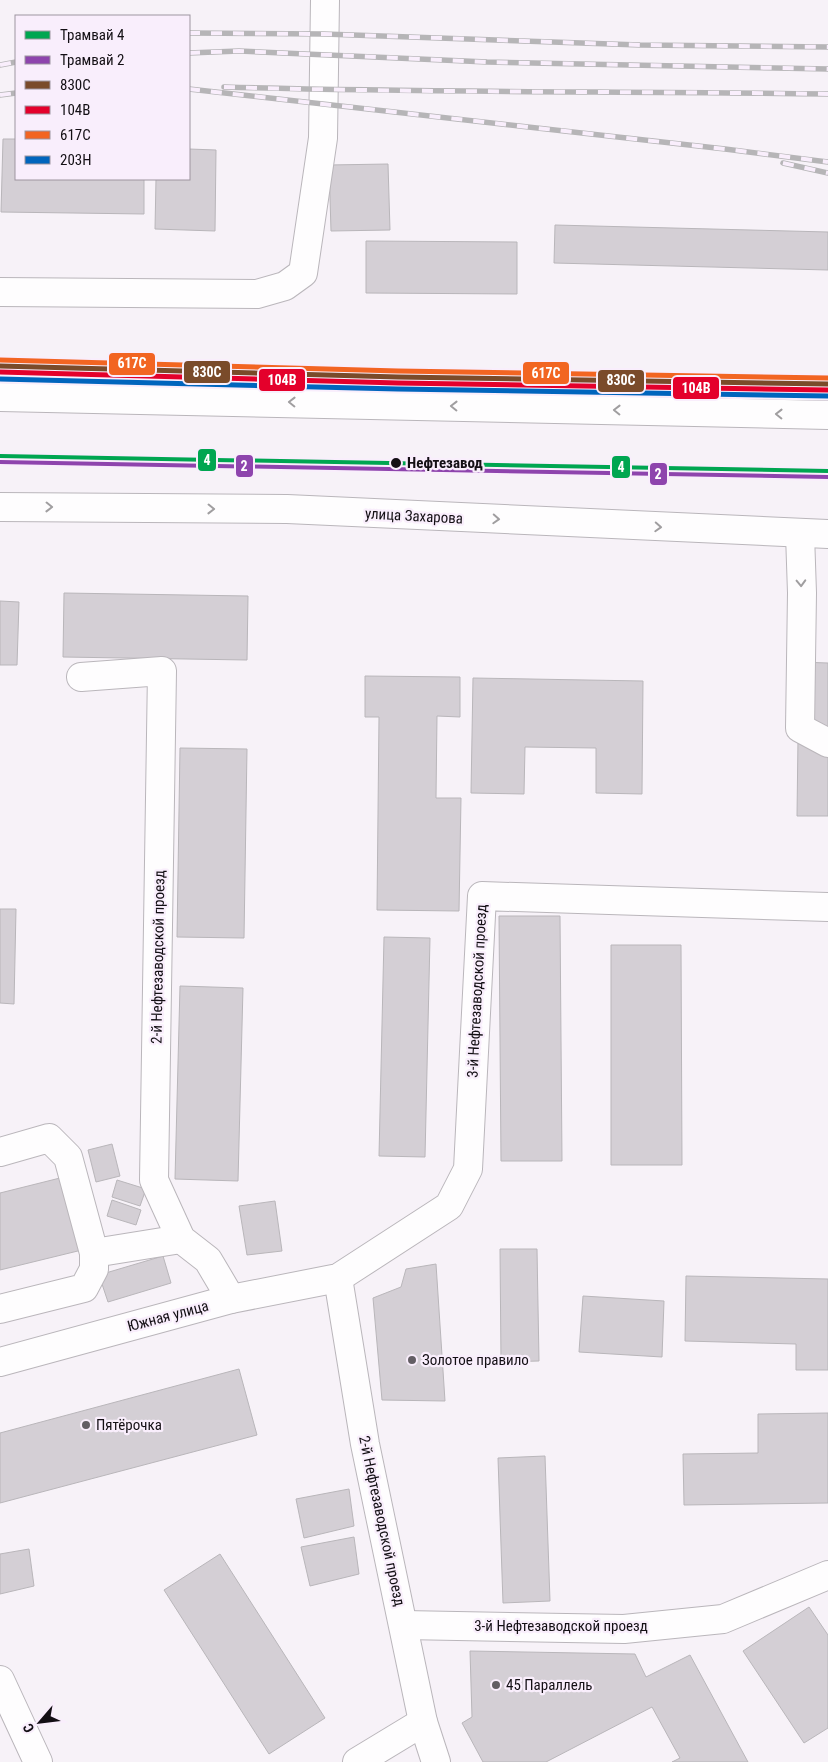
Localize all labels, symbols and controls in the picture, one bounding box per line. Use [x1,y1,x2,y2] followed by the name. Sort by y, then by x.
[15,15,190,180] legend
[60,26,125,44] text: Трамвай 4
[60,51,125,69] text: Трамвай 2
[60,76,91,94] text: 830С
[60,101,90,119] text: 104В
[60,126,91,144] text: 617C
[60,151,92,169] text: 203Н
[108,352,156,376] line badge: 617C
[117,355,147,371] text: 617C
[183,360,231,384] line badge: 830С
[522,361,570,385] line badge: 617C
[192,364,222,380] text: 830С
[531,365,561,381] text: 617C
[258,368,306,392] line badge: 104В
[597,369,645,393] line badge: 830С
[267,372,297,388] text: 104В
[606,372,636,388] text: 830С
[672,376,720,400] line badge: 104В
[681,380,711,396] text: 104В
[288,397,296,407] one-way arrow
[450,401,458,411] one-way arrow
[613,405,620,415] one-way arrow
[775,409,783,419] one-way arrow
[197,448,217,472] line badge: 4
[203,452,211,468] text: 4
[235,454,254,478] line badge: 2
[407,454,483,472] place label: Нефтезавод
[611,455,631,479] line badge: 4
[389,456,403,470] marker: Нефтезавод
[240,458,248,474] text: 2
[617,459,625,475] text: 4
[649,462,668,486] line badge: 2
[654,466,662,482] text: 2
[45,502,53,512] one-way arrow
[208,504,215,514] one-way arrow
[365,504,463,528] street label: улица Захарова
[492,514,500,525] one-way arrow
[655,522,663,533] one-way arrow
[796,579,807,587] one-way arrow
[147,870,169,1044] street label: 2-й Нефтезаводской проезд
[463,904,491,1078] street label: 3-й Нефтезаводской проезд
[125,1297,211,1335] street label: Южная улица
[422,1351,529,1369] place label: Золотое правило
[406,1354,418,1366] marker: Золотое правило
[96,1416,162,1434] place label: Пятёрочка
[80,1419,92,1431] marker: Пятёрочка
[355,1434,409,1608] street label: 2-й Нефтезаводской проезд
[474,1617,648,1635] street label: 3-й Нефтезаводской проезд
[506,1676,593,1694] place label: 45 Параллель
[490,1679,502,1691] marker: 45 Параллель
[15,1697,65,1747] north arrow
[20,1721,37,1735] text: С

